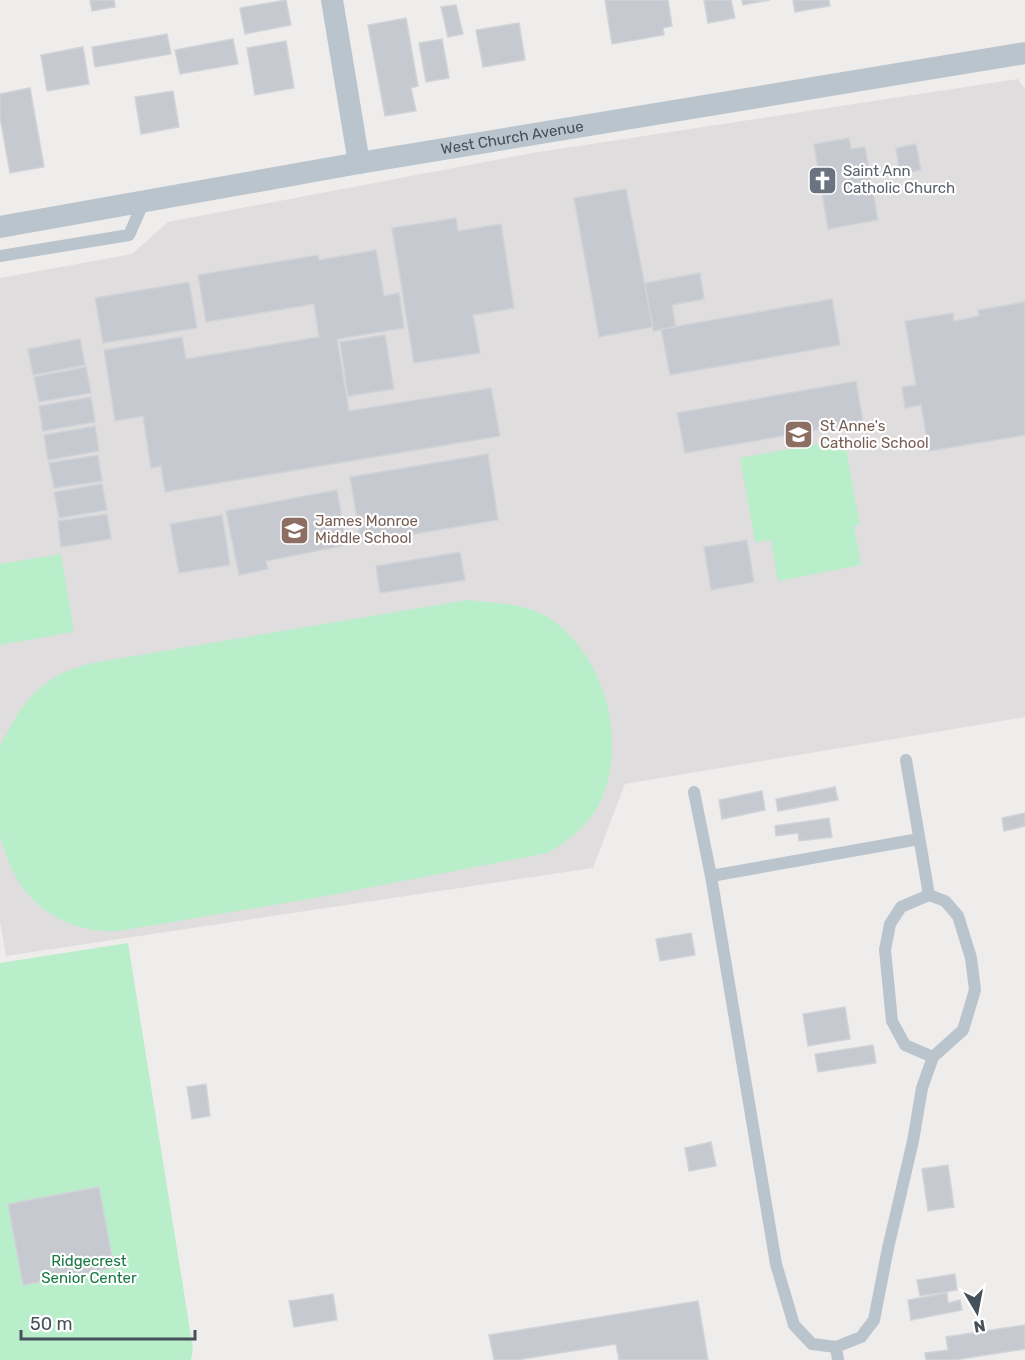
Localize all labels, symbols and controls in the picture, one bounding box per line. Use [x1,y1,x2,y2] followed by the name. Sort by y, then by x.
[440,117,585,158] street label: West Church Avenue
[843,162,955,197] place label: Saint Ann Catholic Church
[806,164,838,196] church icon: Saint Ann Catholic Church
[820,417,929,452] place label: St Anne's Catholic School
[783,419,815,451] school or university icon: St Anne's Catholic School
[315,512,418,547] place label: James Monroe Middle School
[278,514,310,546] school or university icon: James Monroe Middle School
[41,1252,137,1287] park label: Ridgecrest Senior Center
[947,1282,1007,1342] north arrow
[21,1303,195,1341] scale bar
[30,1313,73,1335] text: 50 m
[972,1316,987,1337] text: N

